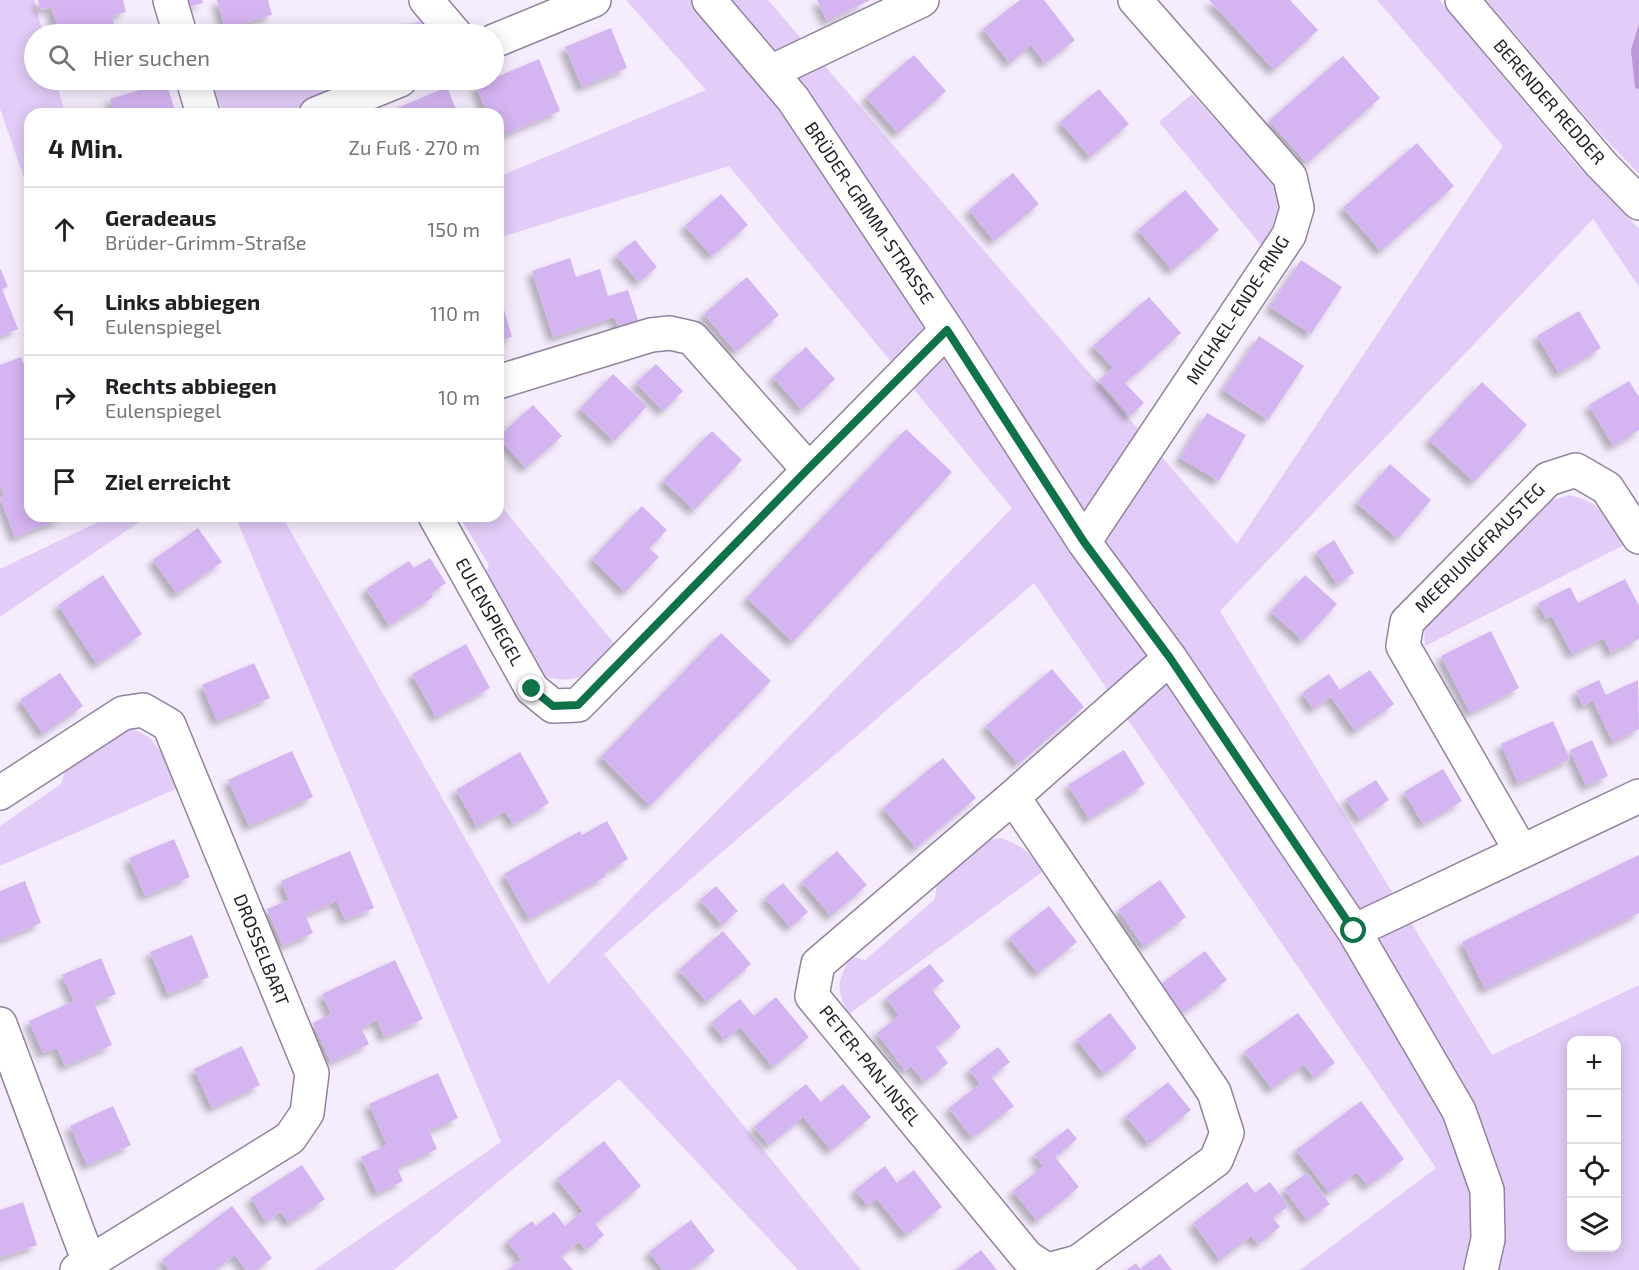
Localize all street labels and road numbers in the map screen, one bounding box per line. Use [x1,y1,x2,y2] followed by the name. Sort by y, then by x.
[1489,34,1610,168] street label: BERENDER REDDER
[801,117,939,308] street label: BRÜDER-GRIMM-STRASSE
[1181,231,1294,388] street label: MICHAEL-ENDE-RING
[1410,478,1549,617] street label: MEERJUNGFRAUSTEG
[451,554,529,669] street label: EULENSPIEGEL
[230,891,294,1009] street label: DROSSELBART
[815,1000,926,1130] street label: PETER-PAN-INSEL

